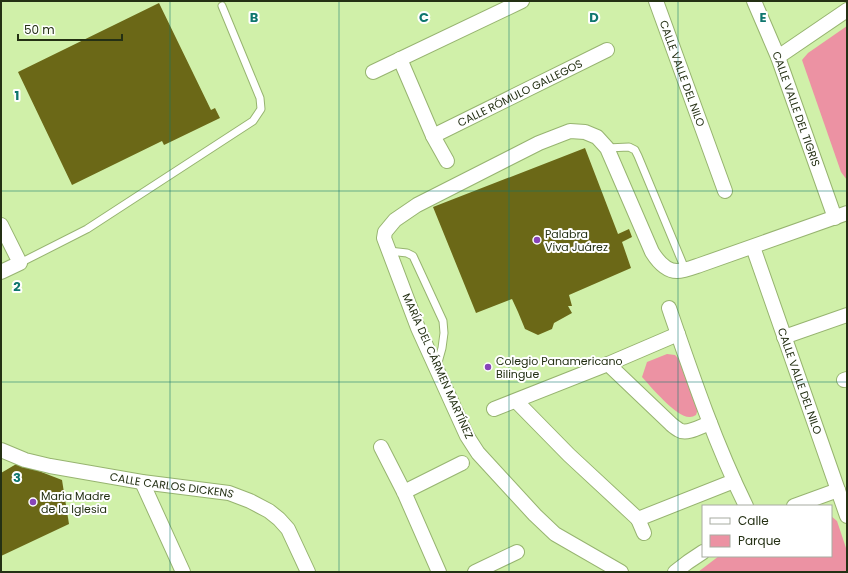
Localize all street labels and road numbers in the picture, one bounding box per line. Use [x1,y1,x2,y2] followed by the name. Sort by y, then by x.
[656,18,709,129] street label: CALLE VALLE DEL NILO
[768,49,824,169] street label: CALLE VALLE DEL TIGRIS
[455,55,585,131] street label: CALLE RÓMULO GALLEGOS
[399,291,477,441] street label: MARÍA DEL CÁRMEN MARTÍNEZ
[774,326,826,437] street label: CALLE VALLE DEL NILO
[109,469,236,502] street label: CALLE CARLOS DICKENS

